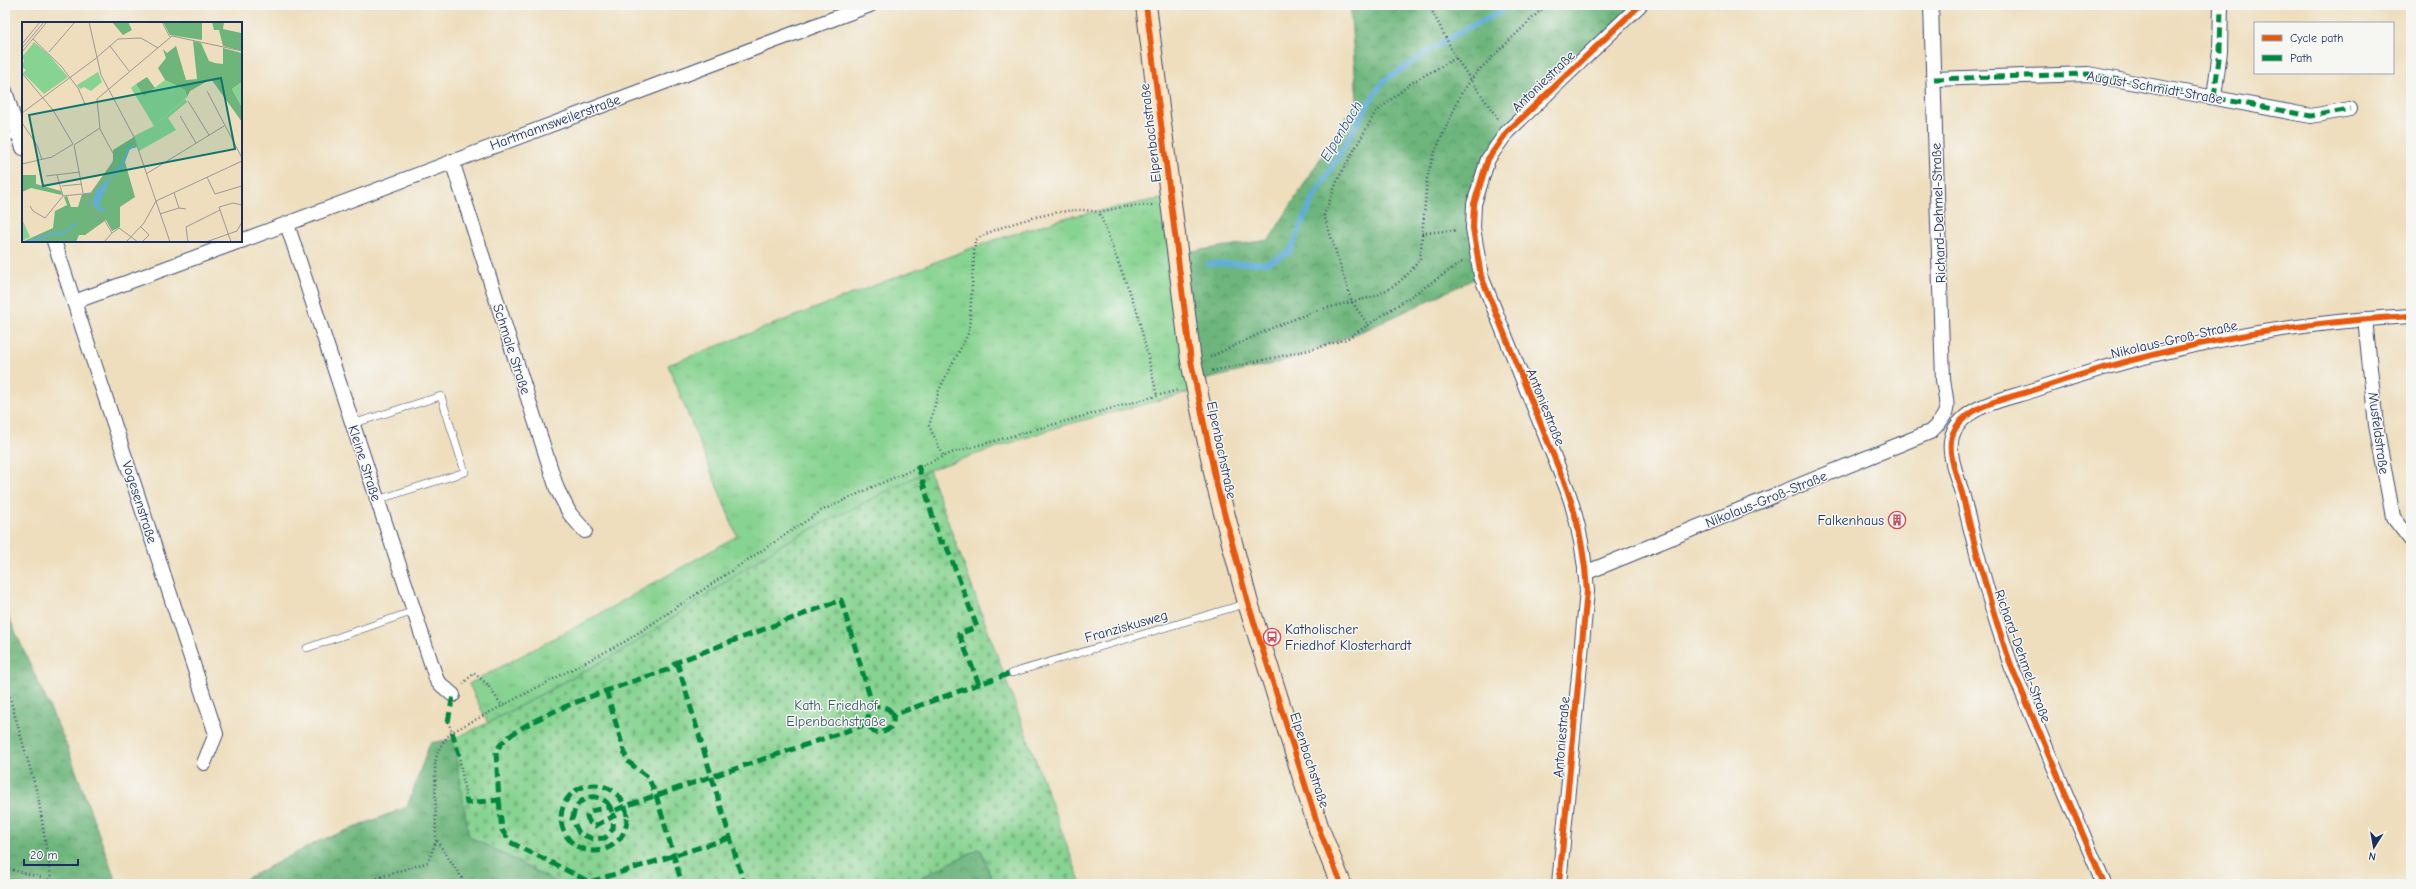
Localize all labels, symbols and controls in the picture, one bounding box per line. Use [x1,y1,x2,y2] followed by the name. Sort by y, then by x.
[22,22,242,242] inset map
[2254,22,2394,74] legend
[2290,31,2343,45] text: Cycle path
[1508,47,1579,116] street label: Antoniestraße
[2290,51,2312,65] text: Path
[2086,67,2224,108] street label: August-Schmidt-Straße
[1136,83,1165,183] street label: Elpenbachstraße
[488,91,623,154] street label: Hartmannsweilerstraße
[1316,98,1366,164] water label: Elpenbach
[1928,143,1949,283] street label: Richard-Dehmel-Straße
[489,302,534,397] street label: Schmale Straße
[2109,317,2239,362] street label: Nikolaus-Groß-Straße
[1522,366,1569,448] street label: Antoniestraße
[2364,391,2393,475] street label: Musfeldstraße
[1203,400,1240,500] street label: Elpenbachstraße
[344,423,385,503] street label: Kleine Straße
[118,459,161,546] street label: Vogesenstraße
[1703,467,1829,532] street label: Nikolaus-Groß-Straße
[1887,510,1907,530] building icon: Falkenhaus
[1817,512,1884,529] place label: Falkenhaus
[1991,587,2055,725] street label: Richard-Dehmel-Straße
[1083,606,1170,646] street label: Franziskusweg
[1285,621,1412,654] place label: Katholischer Friedhof Klosterhardt
[1262,627,1282,647] bus stop icon: Katholischer Friedhof Klosterhardt
[1549,696,1574,778] street label: Antoniestraße
[786,697,886,730] park label: Kath. Friedhof Elpenbachstraße
[1286,710,1333,810] street label: Elpenbachstraße
[2354,827,2394,867] north arrow
[24,841,78,867] scale bar
[30,848,58,862] text: 20 m
[2367,849,2377,863] text: N

